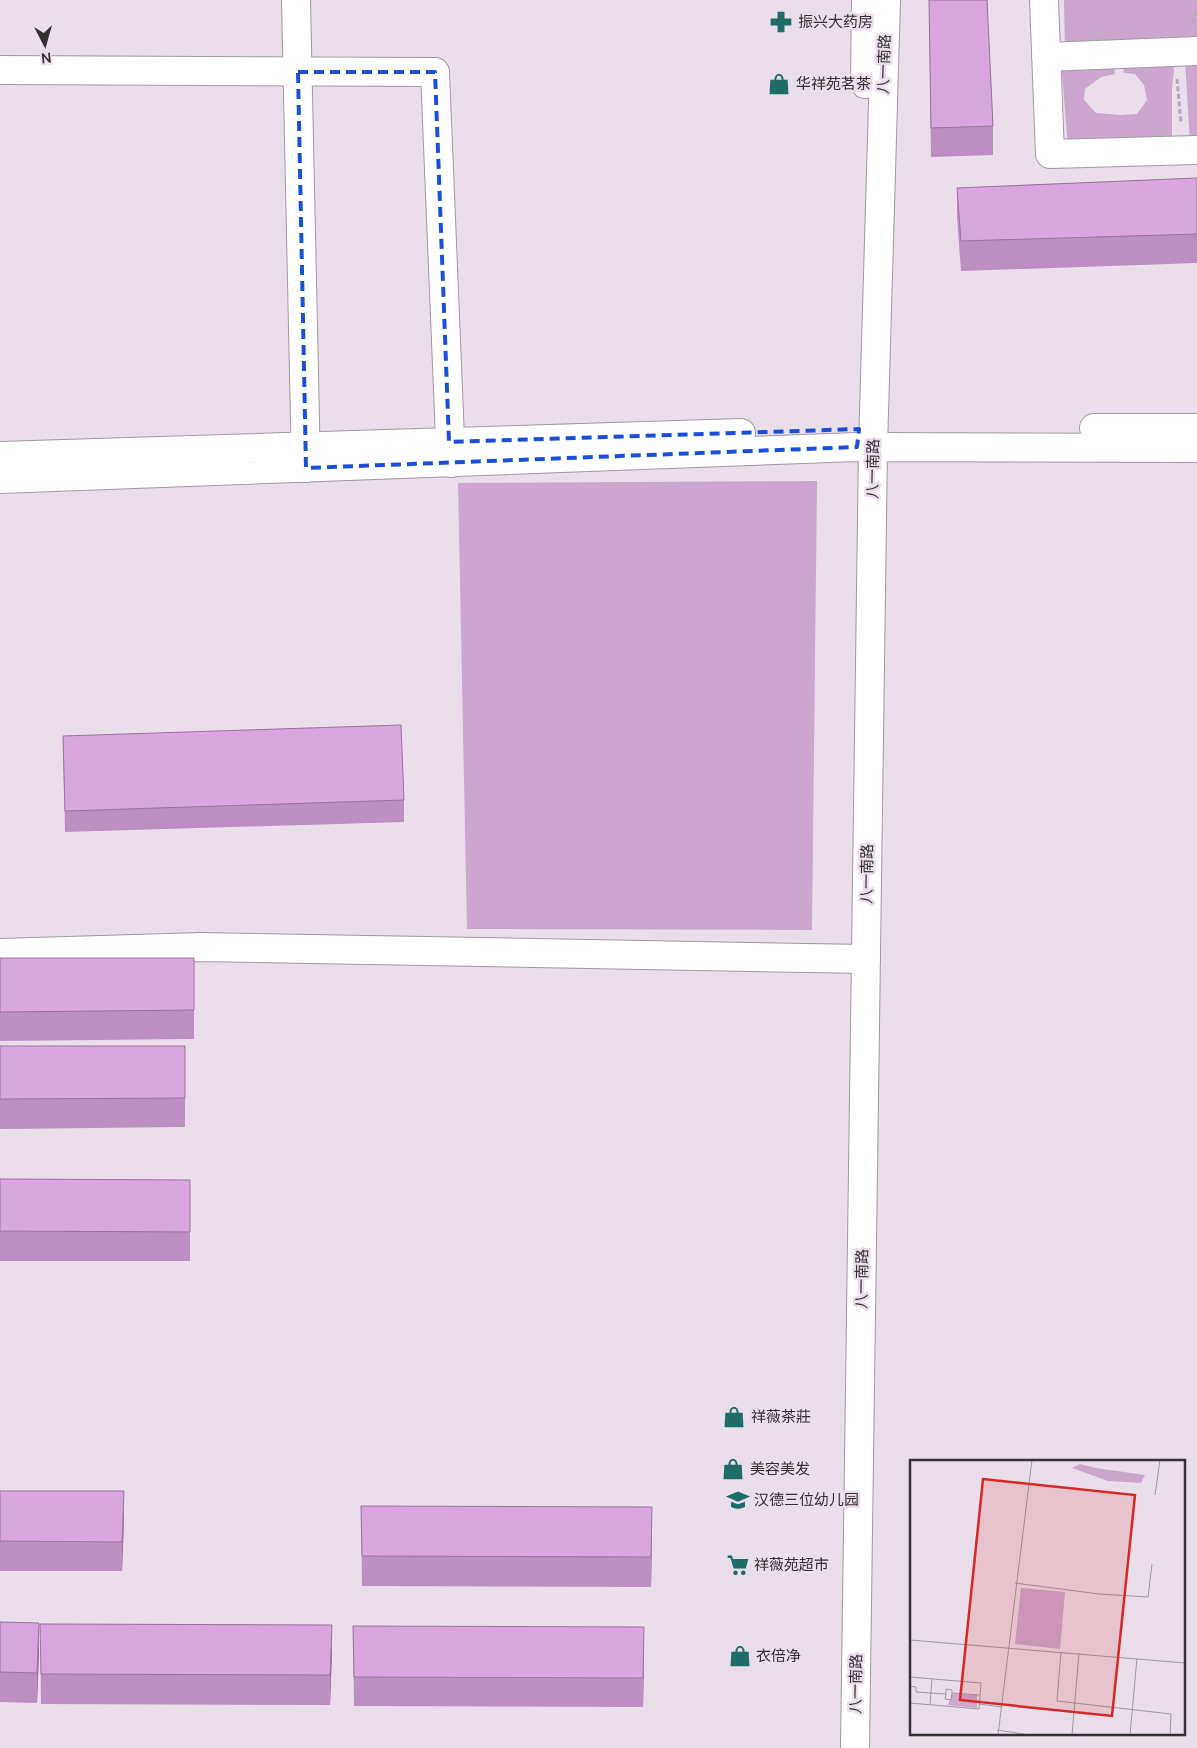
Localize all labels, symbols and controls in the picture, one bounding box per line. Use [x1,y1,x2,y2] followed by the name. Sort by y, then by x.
[768,9,794,35] pharmacy icon: 振兴大药房
[798,11,873,32] place label: 振兴大药房
[20,20,70,70] north arrow
[872,34,895,94] street label: 八一南路
[40,48,52,68] text: N
[766,71,792,97] shop icon: 华祥苑茗茶
[796,73,871,94] place label: 华祥苑茗茶
[861,439,884,499] street label: 八一南路
[855,844,878,904] street label: 八一南路
[850,1249,873,1309] street label: 八一南路
[721,1404,747,1430] shop icon: 祥薇茶莊
[751,1406,811,1427] place label: 祥薇茶莊
[720,1456,746,1482] shop icon: 美容美发
[750,1458,810,1479] place label: 美容美发
[910,1460,1184,1736] inset map
[725,1487,751,1513] school or university icon: 汉德三位幼儿园
[754,1489,859,1510] place label: 汉德三位幼儿园
[725,1552,751,1578] supermarket icon: 祥薇苑超市
[754,1554,829,1575] place label: 祥薇苑超市
[727,1643,753,1669] shop icon: 衣倍净
[756,1645,801,1666] place label: 衣倍净
[844,1654,867,1714] street label: 八一南路

